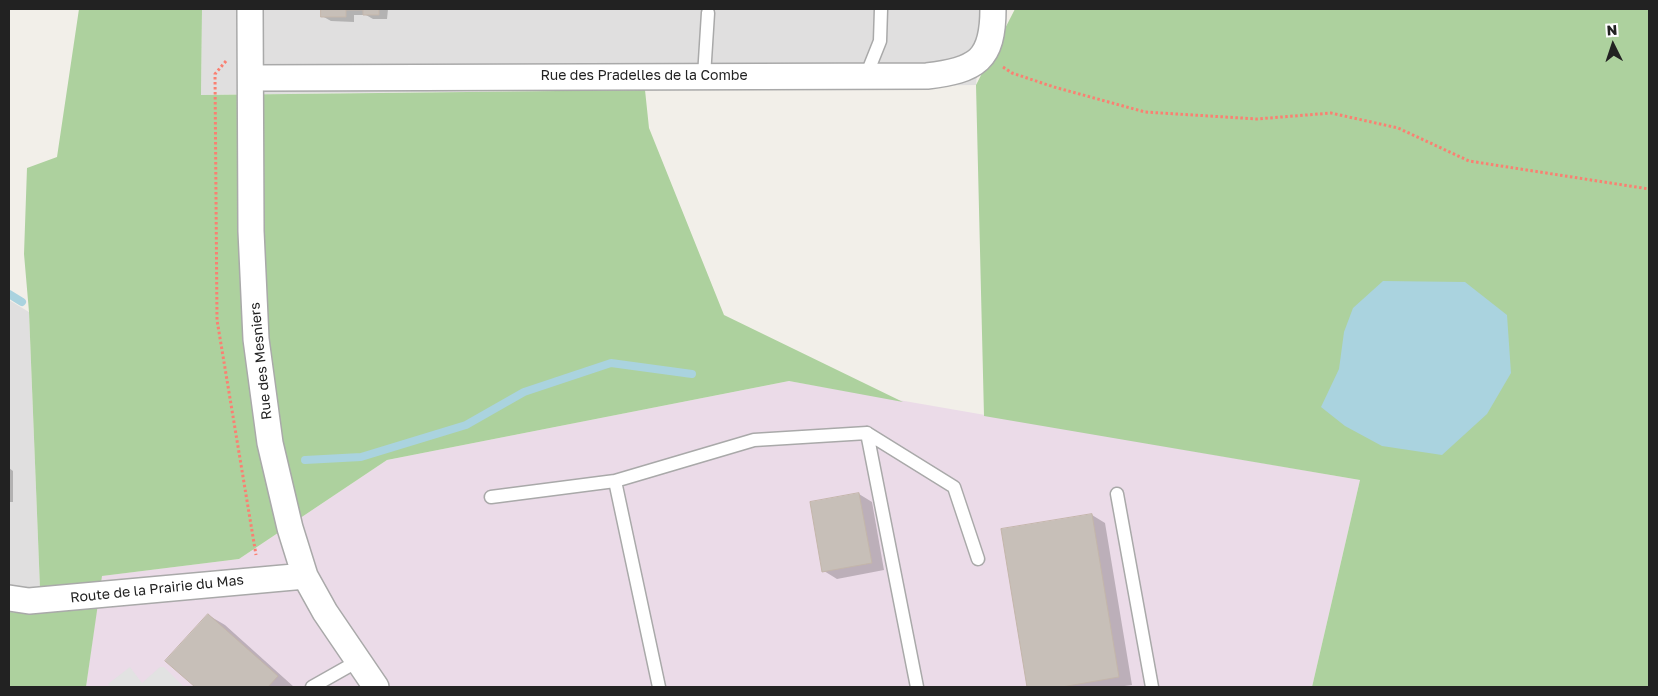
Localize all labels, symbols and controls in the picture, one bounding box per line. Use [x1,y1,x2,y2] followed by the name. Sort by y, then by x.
[1588,20,1638,70] north arrow
[1606,21,1618,38] text: N
[540,68,748,84] street label: Rue des Pradelles de la Combe
[246,301,276,421] street label: Rue des Mesniers
[69,572,245,606] street label: Route de la Prairie du Mas

